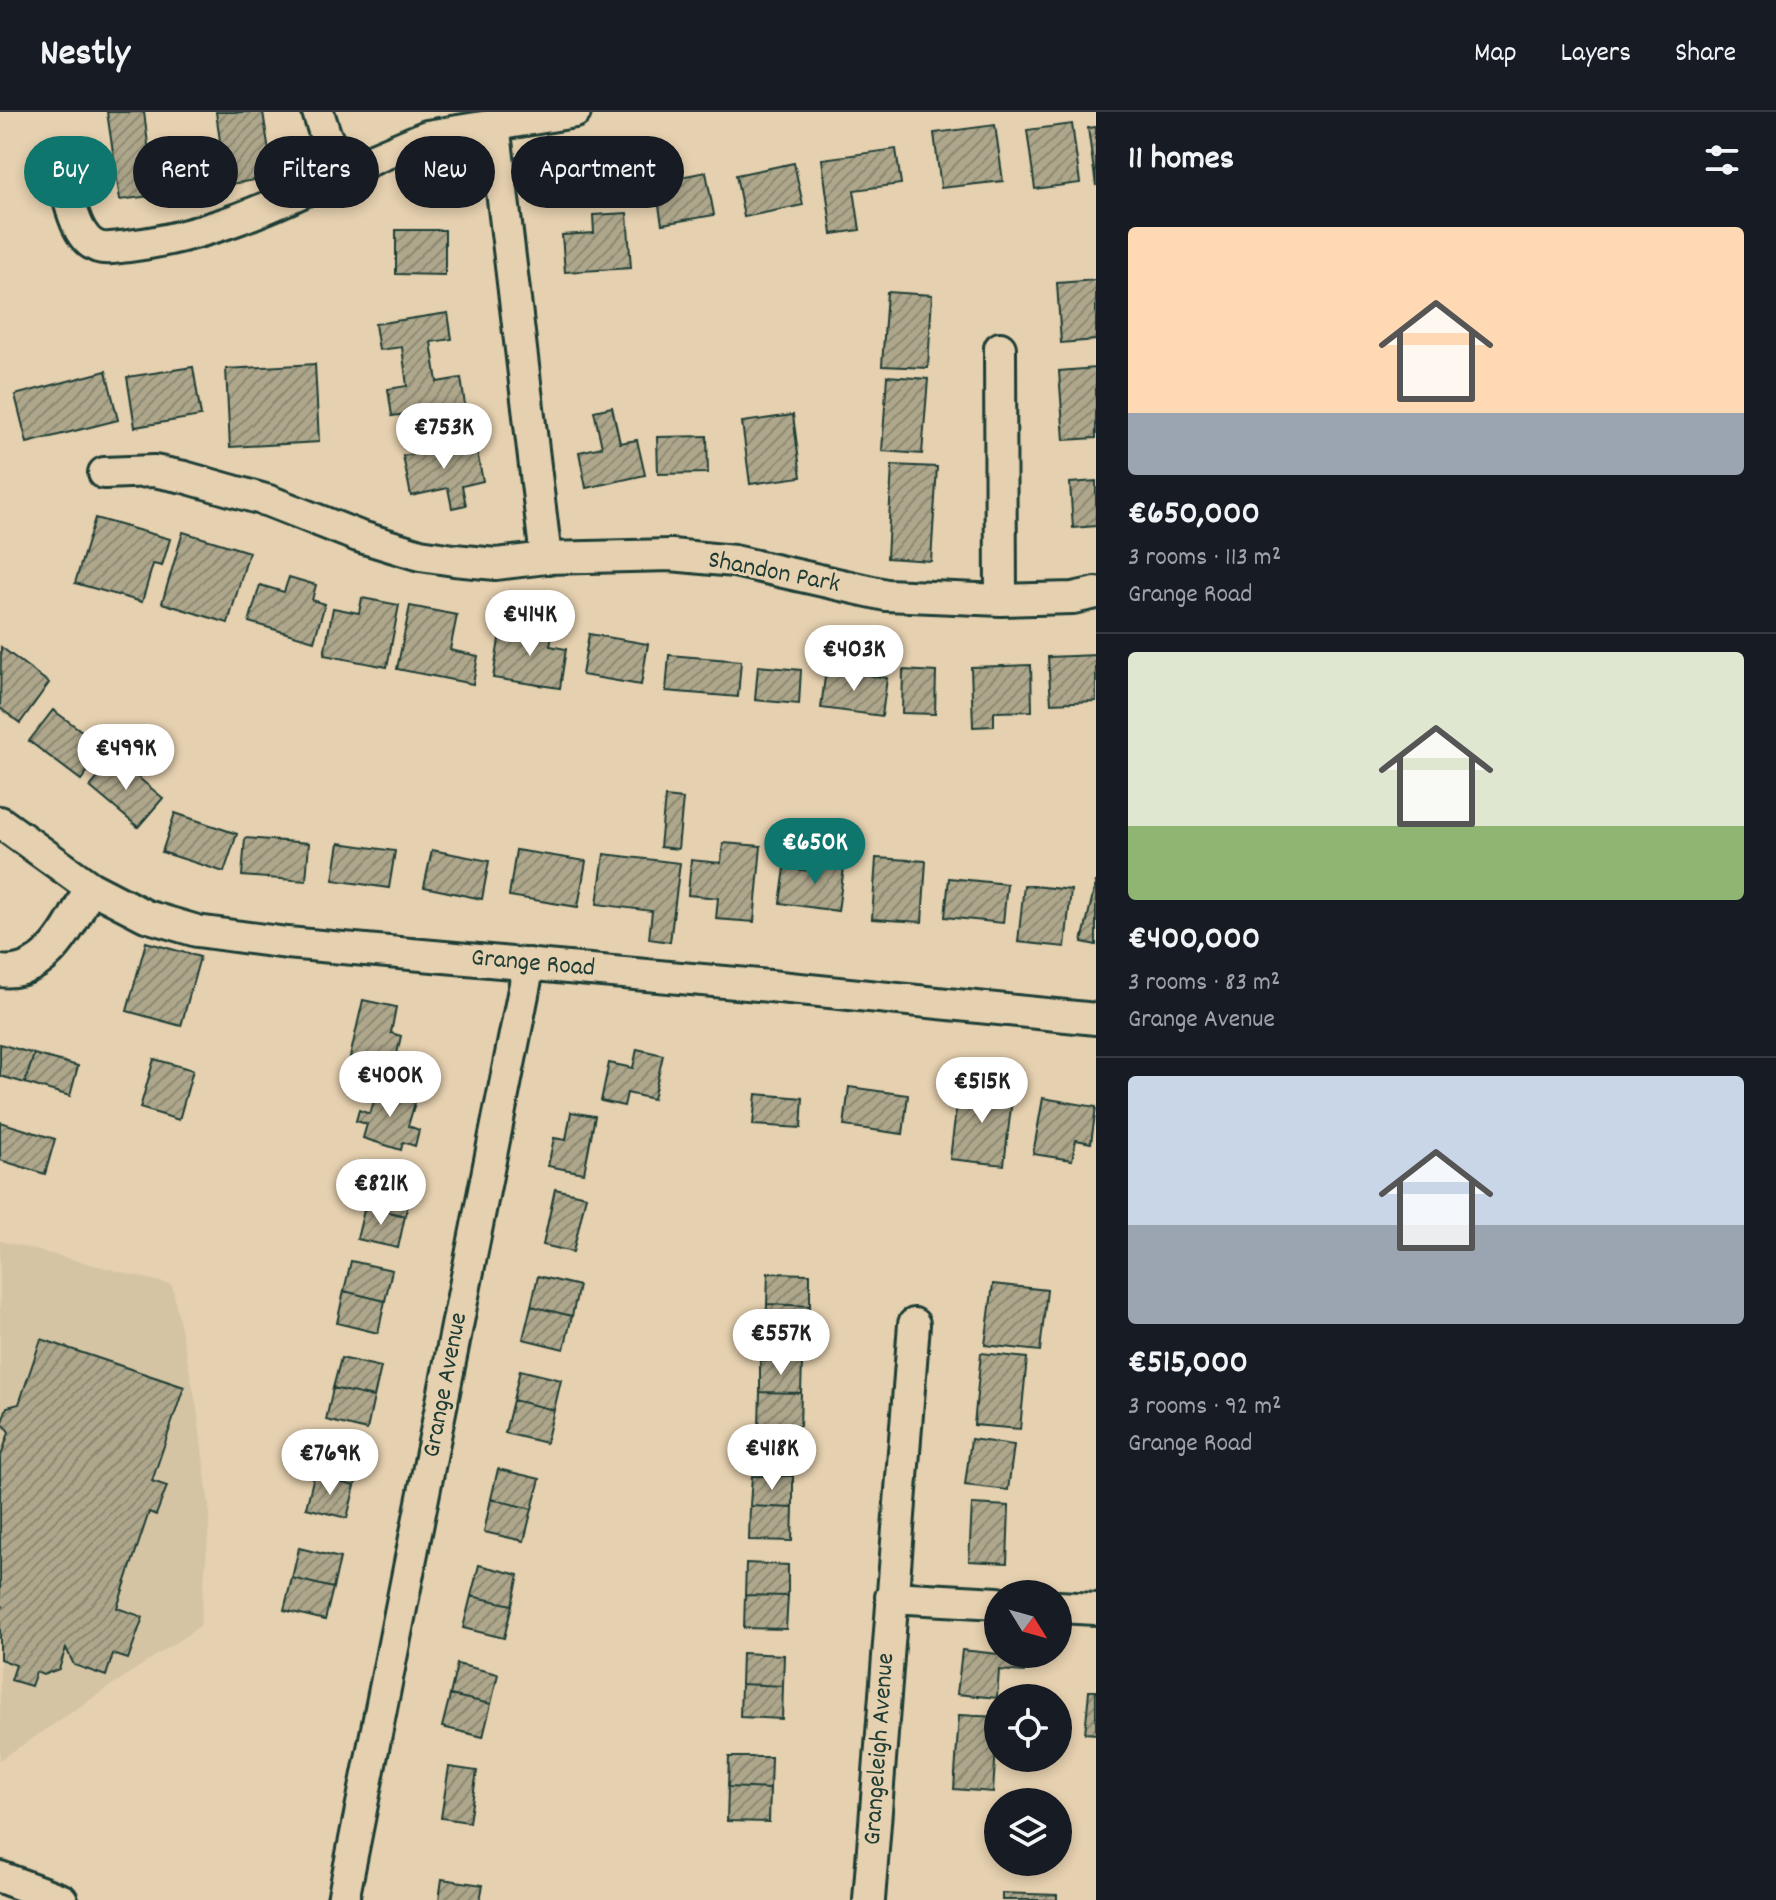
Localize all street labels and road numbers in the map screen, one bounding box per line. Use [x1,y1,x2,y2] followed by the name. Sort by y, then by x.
[705,542,843,604] street label: Shandon Park
[469,940,597,988] street label: Grange Road
[414,1309,478,1461] street label: Grange Avenue
[855,1652,905,1846] street label: Grangeleigh Avenue

